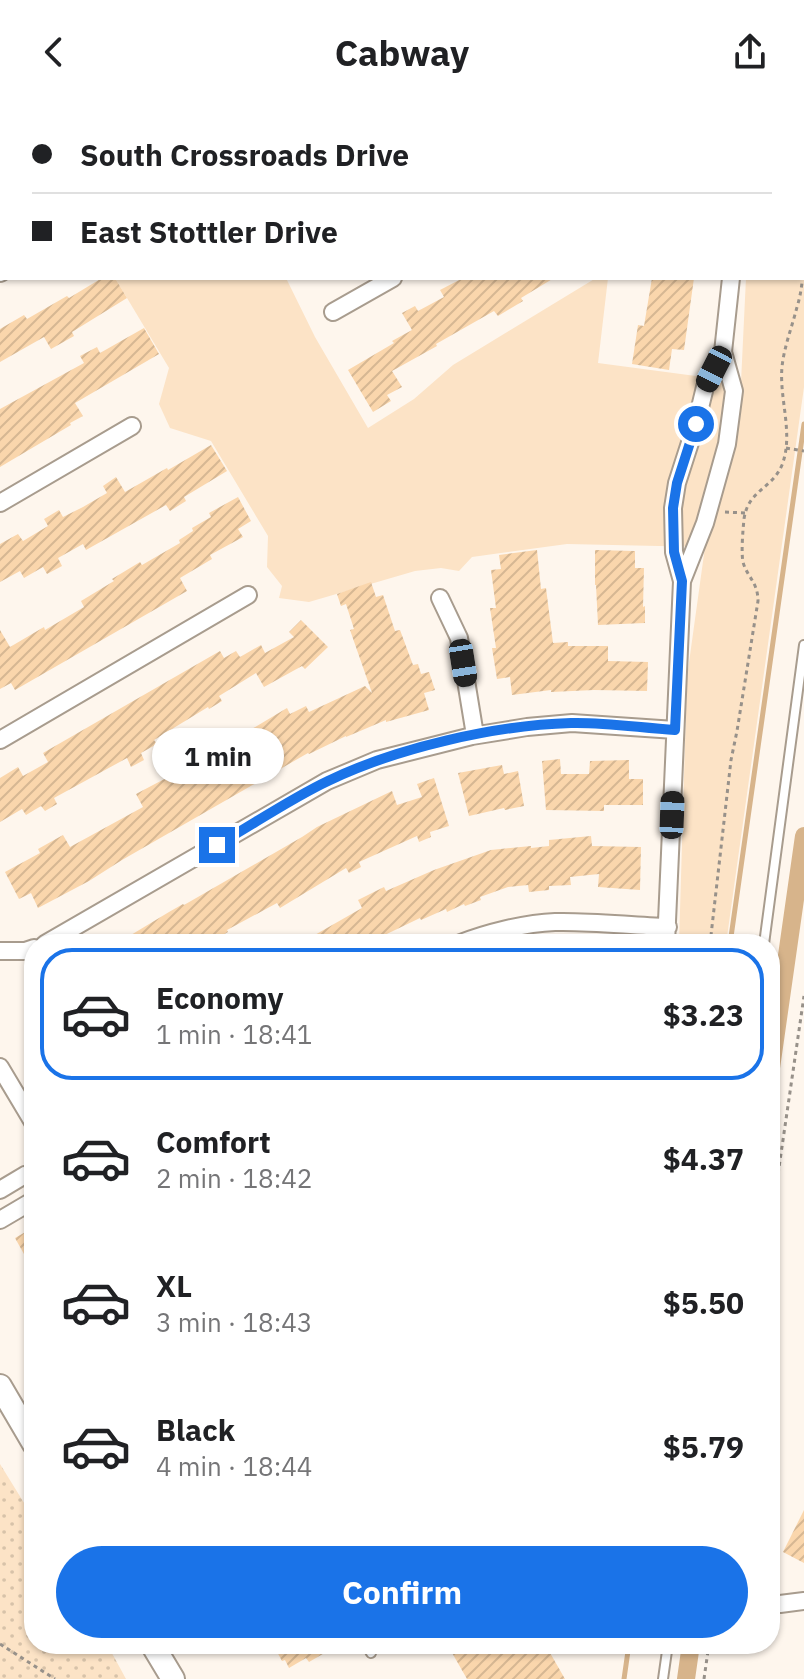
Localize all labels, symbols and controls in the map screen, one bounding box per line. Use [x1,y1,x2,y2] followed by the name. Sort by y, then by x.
[335,29,469,76] text: Cabway
[32,30,76,74] icon: back
[728,30,772,74] icon: share
[80,135,409,174] text: South Crossroads Drive
[80,212,338,251] text: East Stottler Drive
[692,342,736,396] car
[678,406,714,442] route start
[447,637,479,689] car
[151,729,283,785] callout: 1 min
[184,739,252,773] text: 1 min
[659,791,685,839] car
[199,827,235,863] route end
[60,978,132,1050] icon: car
[156,978,284,1017] text: Economy
[663,995,744,1034] text: $3.23
[156,1017,312,1051] text: 1 min · 18:41
[60,1122,132,1194] icon: car
[156,1122,271,1161] text: Comfort
[663,1139,744,1178] text: $4.37
[156,1161,312,1195] text: 2 min · 18:42
[60,1266,132,1338] icon: car
[156,1266,192,1305] text: XL
[663,1283,744,1322] text: $5.50
[156,1305,312,1339] text: 3 min · 18:43
[60,1410,132,1482] icon: car
[156,1410,235,1449] text: Black
[663,1427,744,1466] text: $5.79
[156,1449,312,1483] text: 4 min · 18:44
[56,1546,748,1638] button: Confirm

